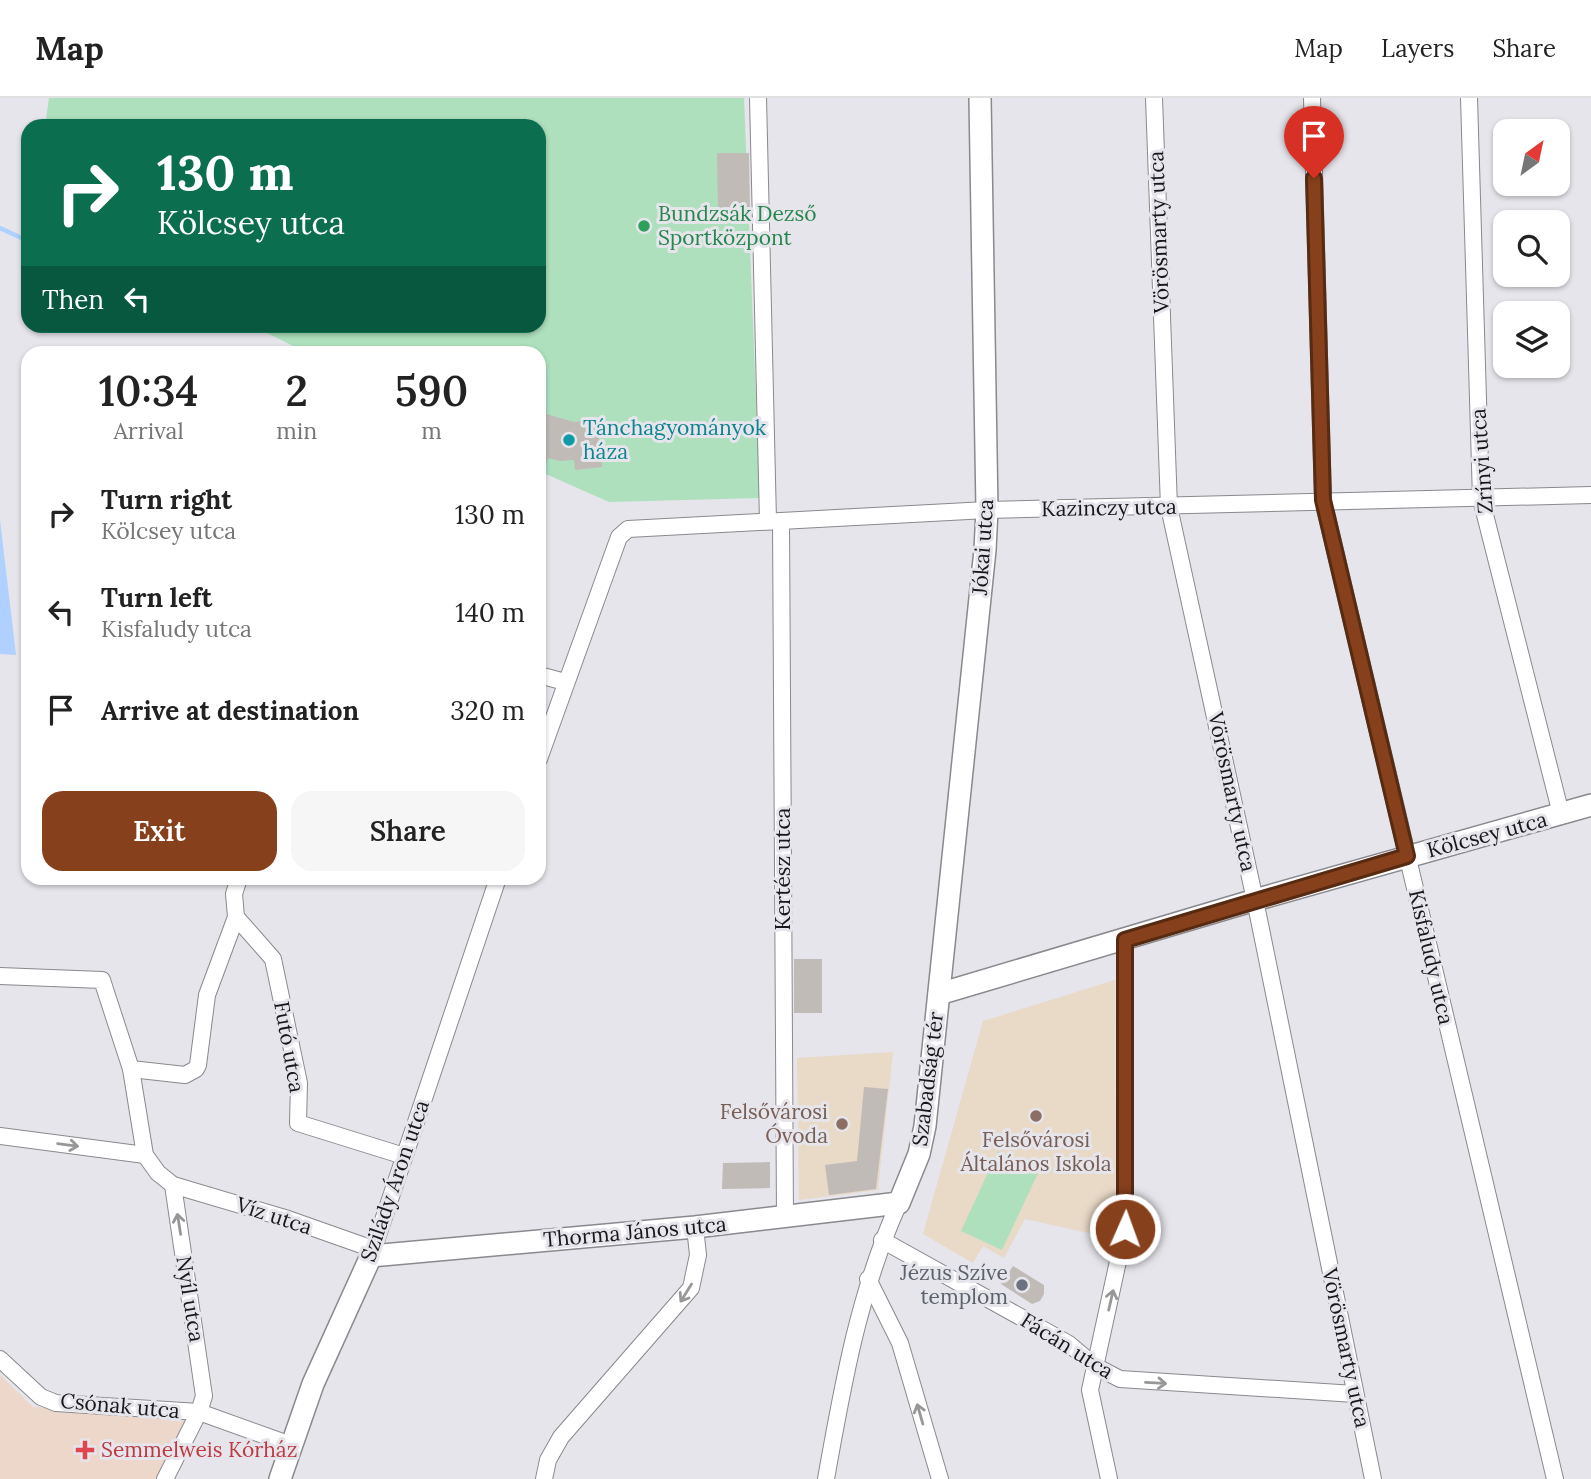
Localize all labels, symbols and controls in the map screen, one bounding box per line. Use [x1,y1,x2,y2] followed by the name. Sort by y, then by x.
[35,27,104,69] text: Map
[1294,33,1343,64] text: Map
[1381,33,1454,64] text: Layers
[1492,33,1556,64] text: Share
[1284,106,1344,178] pin
[1295,117,1333,155] icon: arrive
[1493,119,1570,196] north arrow
[1493,119,1570,378] map controls
[157,141,293,203] text: 130 m
[42,147,133,238] icon: right
[1142,150,1175,315] street label: Vörösmarty utca
[658,200,817,251] place label: Bundzsák Dezső Sportközpont
[157,202,345,243] text: Kölcsey utca
[1493,210,1570,287] button: search
[636,218,652,234] marker: Bundzsák Dezső Sportközpont
[118,280,156,318] icon: left
[42,283,104,316] text: Then
[1493,301,1570,378] button: layers
[99,364,199,418] text: 10:34
[285,364,308,418] text: 2
[395,364,468,418] text: 590
[1464,407,1499,515] street label: Zrínyi utca
[583,414,767,465] place label: Tánchagyományok háza
[113,416,184,445] text: Arrival
[276,416,317,445] text: min
[421,416,442,445] text: m
[561,432,577,448] marker: Tánchagyományok háza
[101,483,232,516] text: Turn right
[1041,493,1177,522] street label: Kazinczy utca
[42,495,80,533] icon: right
[455,498,525,531] text: 130 m
[966,498,999,597] street label: Jókai utca
[101,516,236,545] text: Kölcsey utca
[101,581,212,614] text: Turn left
[42,593,80,631] icon: left
[455,596,525,629] text: 140 m
[101,614,252,643] text: Kisfaludy utca
[42,691,80,729] icon: arrive
[101,694,359,727] text: Arrive at destination
[450,694,525,727] text: 320 m
[1202,709,1263,874] street label: Vörösmarty utca
[42,791,277,871] button: Exit
[291,791,525,871] button: Share
[1424,805,1550,864] street label: Kölcsey utca
[769,807,796,930] street label: Kertész utca
[1403,887,1460,1027] street label: Kisfaludy utca
[268,999,311,1095] street label: Futó utca
[906,1010,949,1148] street label: Szabadság tér
[354,1096,435,1265] street label: Szilády Áron utca
[720,1098,828,1149] place label: Felsővárosi Óvoda
[1028,1108,1044,1124] marker: Felsővárosi Általános Iskola
[834,1116,850,1132] marker: Felsővárosi Óvoda
[959,1126,1112,1177] place label: Felsővárosi Általános Iskola
[56,1139,79,1152] one-way arrow
[232,1190,316,1240] street label: Víz utca
[1088,1192,1162,1266] position arrow
[542,1210,728,1253] street label: Thorma János utca
[172,1213,185,1236] one-way arrow
[170,1254,211,1344] street label: Nyíl utca
[899,1259,1008,1310] place label: Jézus Szíve templom
[1316,1265,1377,1430] street label: Vörösmarty utca
[1014,1277,1030,1293] marker: Jézus Szíve templom
[679,1282,693,1302] one-way arrow
[1104,1289,1118,1312] one-way arrow
[1016,1306,1119,1385] street label: Fácán utca
[1145,1377,1167,1390] one-way arrow
[59,1387,181,1424] street label: Csónak utca
[913,1403,926,1425] one-way arrow
[101,1436,297,1463] place label: Semmelweis Kórház
[75,1440,95,1460] marker: Semmelweis Kórház

